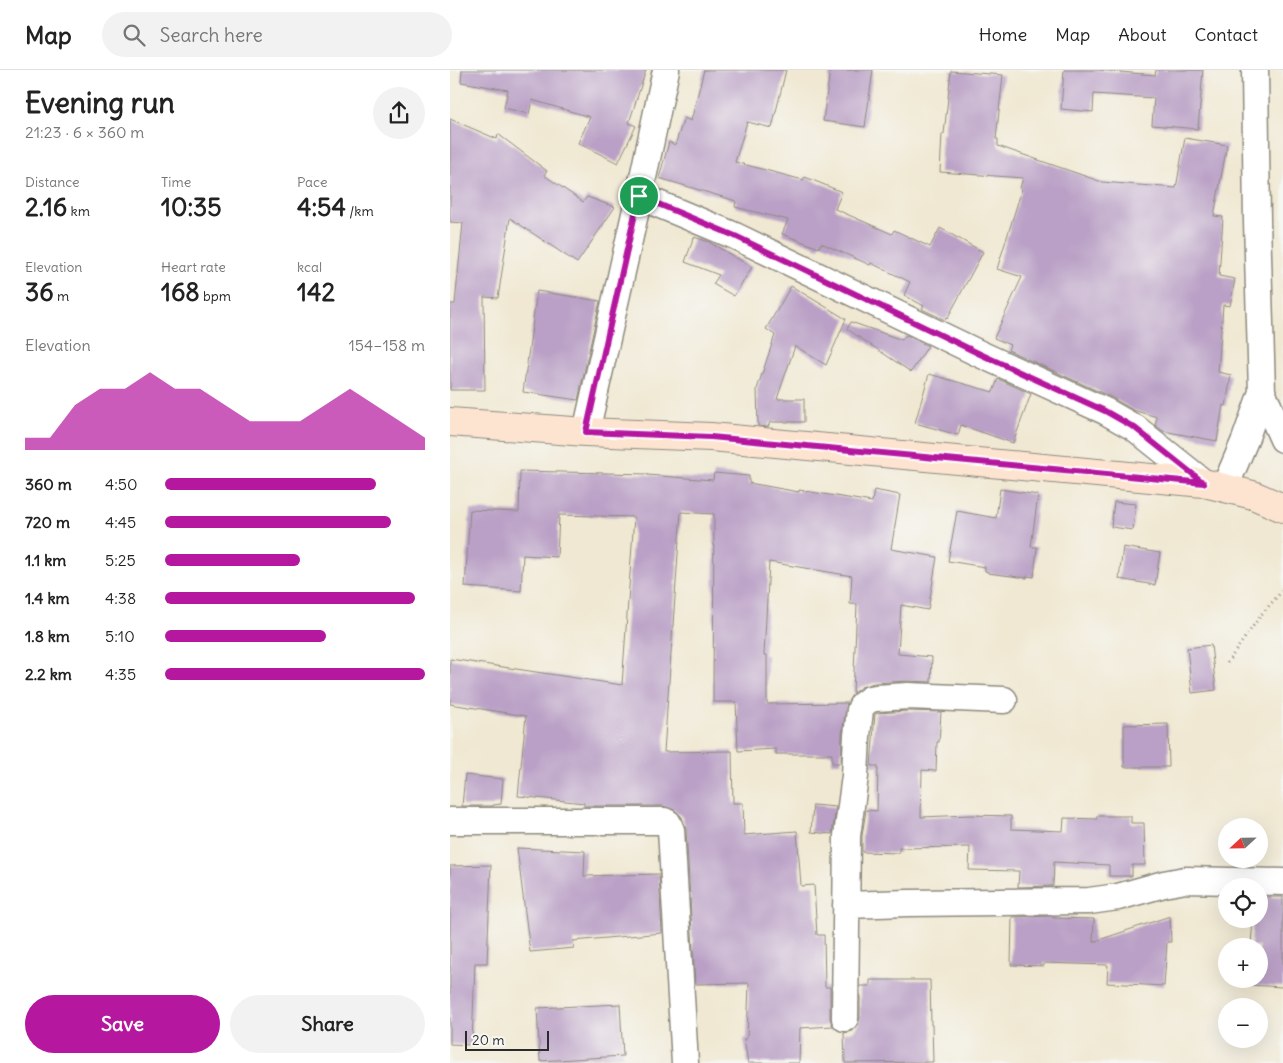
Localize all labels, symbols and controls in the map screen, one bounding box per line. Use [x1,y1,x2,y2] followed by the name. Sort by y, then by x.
[102,12,452,57] search box
[25,20,72,50] text: Map
[120,21,148,49] icon: search
[160,23,263,47] text: Search here
[979,23,1027,46] text: Home
[1055,23,1090,46] text: Map
[1118,23,1166,46] text: About
[1194,23,1258,46] text: Contact
[25,85,175,121] text: Evening run
[373,87,425,139] button: share
[25,122,144,142] text: 21:23 · 6 × 360 m
[25,173,80,191] text: Distance
[161,173,191,191] text: Time
[297,173,327,191] text: Pace
[618,175,660,217] pin
[625,182,653,210] icon: arrive
[25,191,67,223] text: 2.16
[161,191,222,223] text: 10:35
[297,191,346,223] text: 4:54
[67,202,90,220] text: km
[346,202,374,220] text: /km
[25,258,82,276] text: Elevation
[161,258,226,276] text: Heart rate
[297,258,322,276] text: kcal
[25,276,54,308] text: 36
[161,276,200,308] text: 168
[297,276,335,308] text: 142
[54,287,69,305] text: m
[200,287,231,305] text: bpm
[25,335,91,355] text: Elevation
[349,335,425,355] text: 154–158 m
[25,474,72,494] text: 360 m
[105,474,138,494] text: 4:50
[25,512,70,532] text: 720 m
[105,512,136,532] text: 4:45
[25,550,66,570] text: 1.1 km
[105,550,136,570] text: 5:25
[25,588,70,608] text: 1.4 km
[105,588,136,608] text: 4:38
[25,626,70,646] text: 1.8 km
[105,626,135,646] text: 5:10
[25,664,72,684] text: 2.2 km
[105,664,136,684] text: 4:35
[1218,818,1268,868] north arrow
[1218,818,1268,1048] map controls
[1218,878,1268,928] button: locate
[1218,938,1268,988] button: +
[25,995,220,1053] button: Save
[230,995,425,1053] button: Share
[1218,998,1268,1048] button: −
[465,1028,549,1051] scale bar
[472,1031,505,1049] text: 20 m

